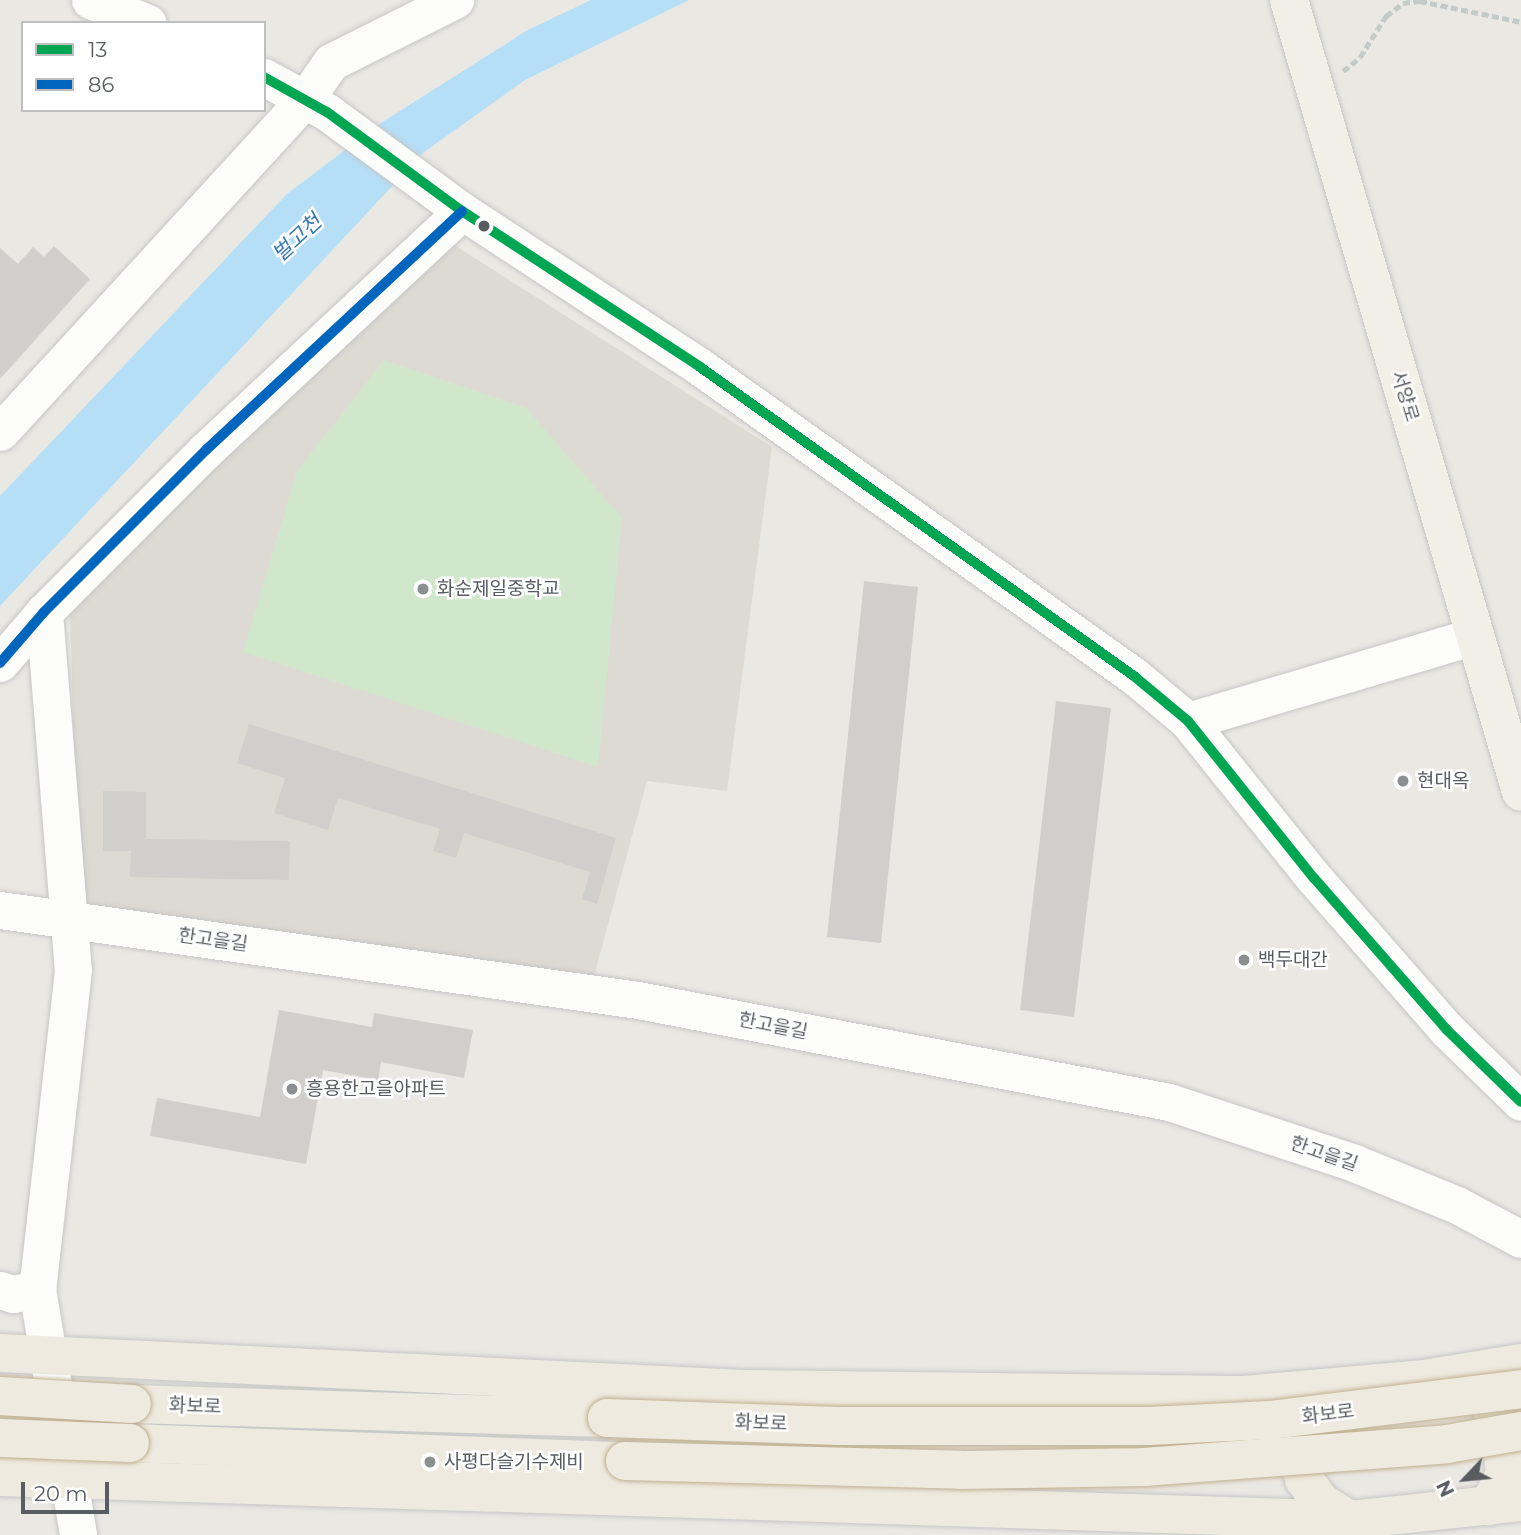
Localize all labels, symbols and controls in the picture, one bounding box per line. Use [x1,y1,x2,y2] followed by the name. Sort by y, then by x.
[21,21,266,112] legend
[88,37,107,62] text: 13
[88,72,114,97] text: 86
[267,209,327,267] water label: 벌고천
[477,219,491,233] unlabelled marker
[1386,368,1424,424] street label: 서양로
[437,578,559,600] place label: 화순제일중학교
[415,581,431,597] marker: 화순제일중학교
[1417,770,1469,792] place label: 현대옥
[1395,773,1411,789] marker: 현대옥
[177,924,249,956] street label: 한고을길
[1258,949,1328,971] place label: 백두대간
[1236,952,1252,968] marker: 백두대간
[737,1008,809,1044] street label: 한고을길
[306,1078,446,1100] place label: 흥용한고을아파트
[284,1081,300,1097] marker: 흥용한고을아파트
[1287,1132,1361,1176] street label: 한고을길
[168,1394,222,1418] street label: 화보로
[1301,1399,1355,1429] street label: 화보로
[734,1411,788,1435] street label: 화보로
[1430,1444,1500,1514] north arrow
[444,1451,584,1473] place label: 사평다슬기수제비
[422,1454,438,1470] marker: 사평다슬기수제비
[24,1468,112,1512] scale bar
[1432,1476,1459,1500] text: N
[34,1481,88,1506] text: 20 m

